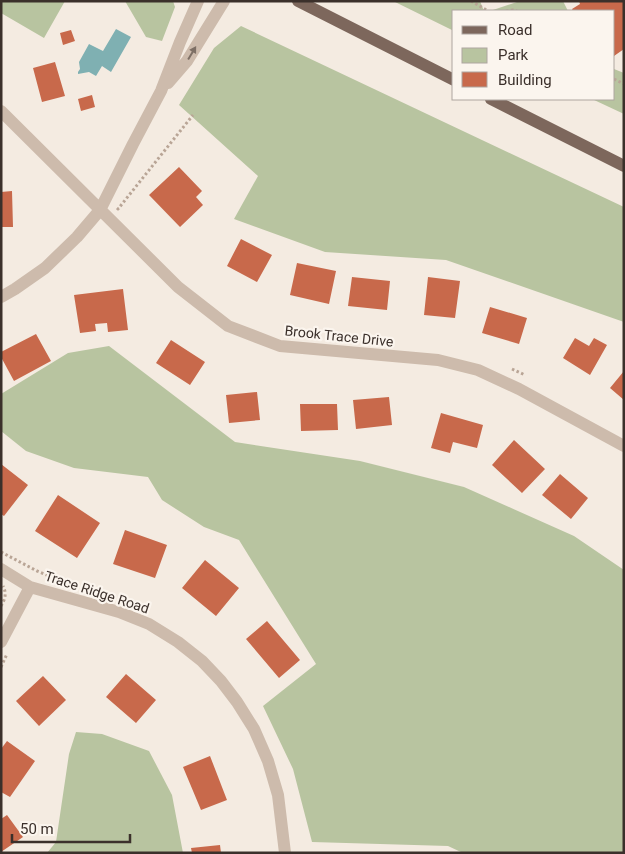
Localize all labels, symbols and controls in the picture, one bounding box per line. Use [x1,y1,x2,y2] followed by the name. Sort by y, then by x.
[452,10,615,100] legend
[498,21,532,39] text: Road
[187,46,196,60] one-way arrow
[498,46,529,64] text: Park
[498,71,552,89] text: Building
[284,322,394,350] street label: Brook Trace Drive
[43,568,151,616] street label: Trace Ridge Road
[12,812,130,844] scale bar
[20,820,54,838] text: 50 m

